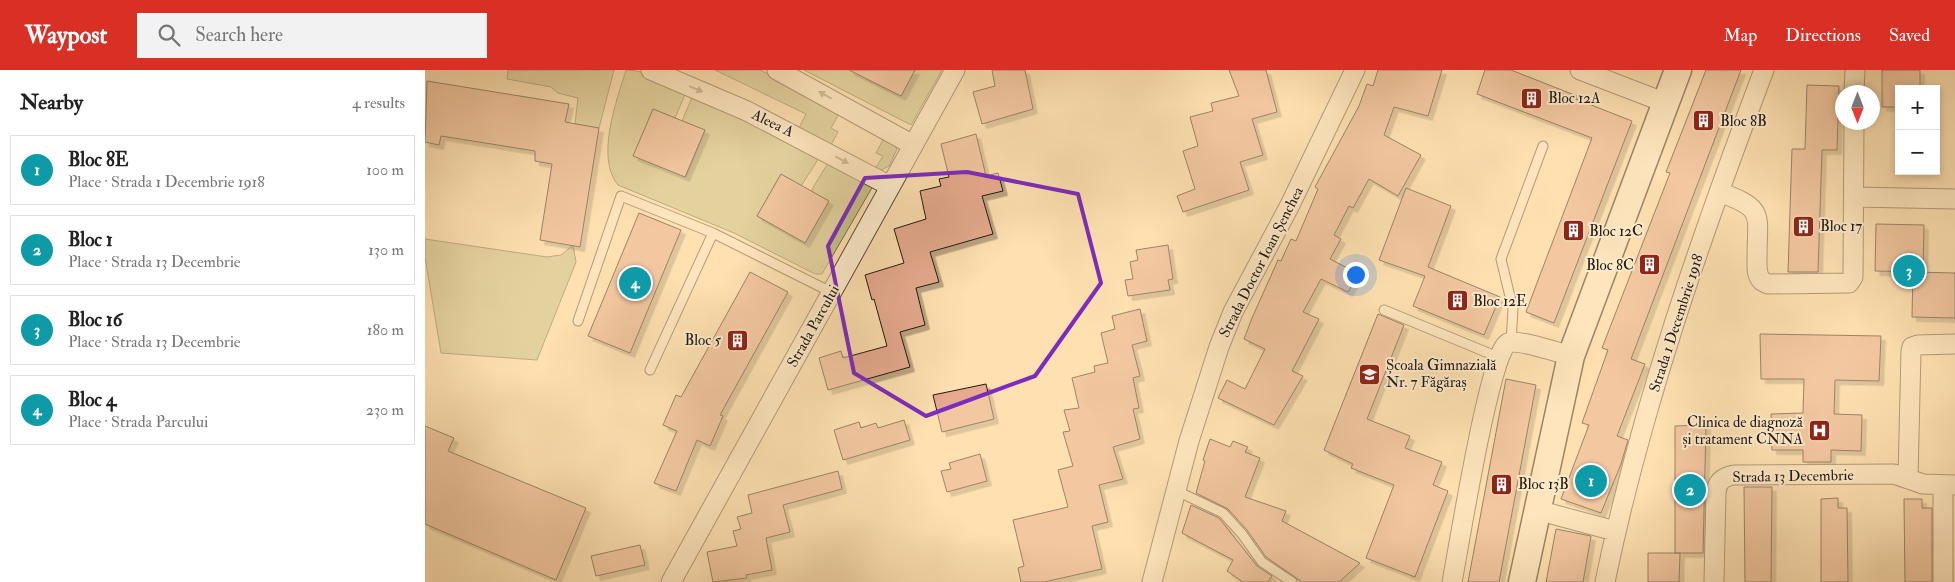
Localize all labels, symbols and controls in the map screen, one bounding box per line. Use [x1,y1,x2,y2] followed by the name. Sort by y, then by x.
[137,13,487,58] search box
[25,20,107,51] text: Waypost
[155,21,183,49] icon: search
[195,23,283,47] text: Search here
[1724,24,1757,47] text: Map
[1785,24,1861,47] text: Directions
[1889,24,1930,47] text: Saved
[689,85,703,93] one-way arrow
[1835,85,1880,130] north arrow
[1895,85,1940,175] map controls
[1895,85,1940,130] button: +
[1520,86,1544,110] building icon: Bloc 12A
[20,89,83,116] text: Nearby
[1548,89,1601,108] place label: Bloc 12A
[818,91,832,100] one-way arrow
[352,93,405,113] text: 4 results
[748,105,797,142] street label: Aleea A
[1692,109,1716,133] building icon: Bloc 8B
[1720,112,1767,131] place label: Bloc 8B
[1895,130,1940,175] button: −
[68,148,129,172] text: Bloc 8E
[835,156,850,164] one-way arrow
[34,160,40,180] text: 1
[366,160,404,180] text: 100 m
[68,172,265,192] text: Place · Strada 1 Decembrie 1918
[1215,183,1308,341] street label: Strada Doctor Ioan Șenchea
[1792,214,1816,238] building icon: Bloc 17
[1820,217,1862,236] place label: Bloc 17
[1561,219,1585,243] building icon: Bloc 12C
[1589,222,1643,241] place label: Bloc 12C
[68,228,113,252] text: Bloc 1
[33,240,41,260] text: 2
[368,240,404,260] text: 130 m
[68,252,241,272] text: Place · Strada 13 Decembrie
[1645,252,1708,395] street label: Strada 1 Decembrie 1918
[1893,252,1925,290] pin: 3
[1638,253,1662,277] building icon: Bloc 8C
[1586,256,1634,275] place label: Bloc 8C
[1343,262,1369,288] your location
[619,264,651,302] pin: 4
[783,282,844,371] street label: Strada Parcului
[1445,289,1469,313] building icon: Bloc 12E
[1473,292,1527,311] place label: Bloc 12E
[68,308,122,332] text: Bloc 16
[34,320,40,340] text: 3
[367,320,404,340] text: 180 m
[725,328,749,352] building icon: Bloc 5
[684,331,721,350] place label: Bloc 5
[68,332,241,352] text: Place · Strada 13 Decembrie
[1386,356,1497,392] place label: Școala Gimnazială Nr. 7 Făgăraș
[1358,362,1382,386] school or university icon: Școala Gimnazială Nr. 7 Făgăraș
[68,388,116,412] text: Bloc 4
[33,400,41,420] text: 4
[366,400,404,420] text: 230 m
[68,412,208,432] text: Place · Strada Parcului
[1682,413,1804,449] place label: Clinica de diagnoză și tratament CNNA
[1807,419,1831,443] hospital icon: Clinica de diagnoză și tratament CNNA
[1575,462,1607,500] pin: 1
[1732,466,1854,487] street label: Strada 13 Decembrie
[1674,471,1706,509] pin: 2
[1490,472,1514,496] building icon: Bloc 13B
[1518,475,1569,494] place label: Bloc 13B

